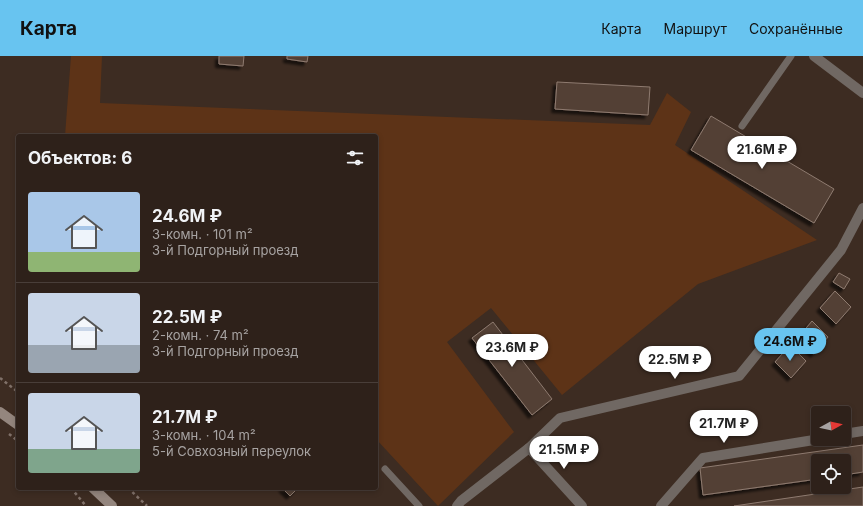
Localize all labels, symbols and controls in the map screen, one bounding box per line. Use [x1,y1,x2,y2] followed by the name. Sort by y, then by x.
[20,17,77,40] text: Карта
[601,20,642,37] text: Карта
[664,20,727,37] text: Маршрут
[749,20,843,37] text: Сохранённые
[725,136,799,170] pin: 21.6M ₽
[736,141,788,157] text: 21.6M ₽
[344,147,366,169] icon: filters
[28,148,132,168] text: Объектов: 6
[152,206,222,226] text: 24.6M ₽
[60,208,108,256] icon: home
[152,226,253,242] text: 3-комн. · 101 m²
[152,242,298,258] text: 3-й Подгорный проезд
[152,307,222,327] text: 22.5M ₽
[60,309,108,357] icon: home
[152,327,249,343] text: 2-комн. · 74 m²
[753,328,827,362] pin: 24.6M ₽
[763,333,817,349] text: 24.6M ₽
[475,334,549,368] pin: 23.6M ₽
[485,339,539,355] text: 23.6M ₽
[152,343,298,359] text: 3-й Подгорный проезд
[638,346,712,380] pin: 22.5M ₽
[648,351,702,367] text: 22.5M ₽
[811,406,851,446] north arrow
[811,406,851,494] map controls
[152,407,218,427] text: 21.7M ₽
[60,409,108,457] icon: home
[687,410,761,444] pin: 21.7M ₽
[699,415,749,431] text: 21.7M ₽
[152,427,256,443] text: 3-комн. · 104 m²
[527,436,601,470] pin: 21.5M ₽
[538,441,590,457] text: 21.5M ₽
[152,443,311,459] text: 5-й Совхозный переулок
[811,454,851,494] button: locate

